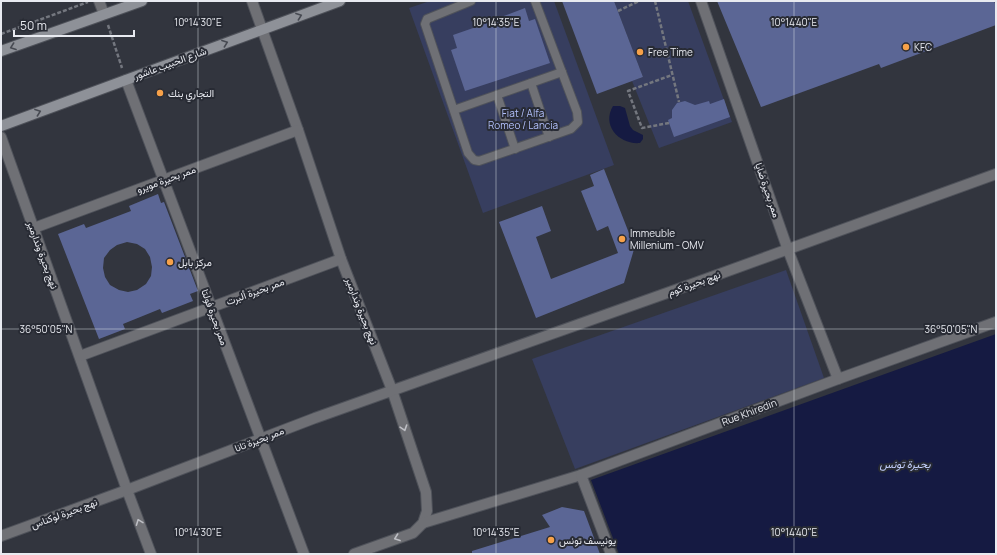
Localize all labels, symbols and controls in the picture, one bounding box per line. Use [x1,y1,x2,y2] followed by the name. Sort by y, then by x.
[14,12,134,38] scale bar
[296,12,303,20] one-way arrow
[174,15,222,29] text: 10°14'30"E
[472,15,520,29] text: 10°14'35"E
[771,15,818,29] text: 10°14'40"E
[20,17,47,34] text: 50 m
[222,39,229,47] one-way arrow
[914,40,932,54] place label: KFC
[10,42,17,51] one-way arrow
[901,42,911,52] marker: KFC
[131,43,208,83] street label: شارع الحبيب عاشور
[648,45,693,59] place label: Free Time
[635,47,645,57] marker: Free Time
[168,86,214,102] place label: التجاري بنك
[155,88,165,98] marker: التجاري بنك
[488,106,558,132] park label: Fiat / Alfa Romeo / Lancia
[34,109,41,117] one-way arrow
[752,161,784,219] street label: ممر بحيرة ضايا
[135,162,197,196] street label: ممر بحيرة مويرو
[24,218,62,291] street label: نهج بحيرة وندارمير
[630,226,704,252] place label: Immeuble Millenium - OMV
[617,234,627,244] marker: Immeuble Millenium - OMV
[178,255,212,269] place label: مركز بابل
[165,257,175,267] marker: مركز بابل
[666,267,722,299] street label: نهج بحيرة كوم
[224,274,286,308] street label: ممر بحيرة ألبرت
[342,274,381,347] street label: نهج بحيرة وندارمير
[198,287,232,347] street label: ممر بحيرة فولتا
[20,322,73,336] text: 36°50'05"N
[925,322,978,336] text: 36°50'05"N
[719,395,779,429] street label: Rue Khiredin
[232,423,286,455] street label: ممر بحيرة تانا
[400,424,408,431] one-way arrow
[880,456,931,471] water label: بحيرة تونس
[29,494,99,532] street label: نهج بحيرة لوكناس
[136,519,144,526] one-way arrow
[174,525,222,539] text: 10°14'30"E
[472,525,520,539] text: 10°14'35"E
[771,525,818,539] text: 10°14'40"E
[559,533,616,547] place label: يونيسف تونس
[394,534,401,542] one-way arrow
[546,535,556,545] marker: يونيسف تونس

